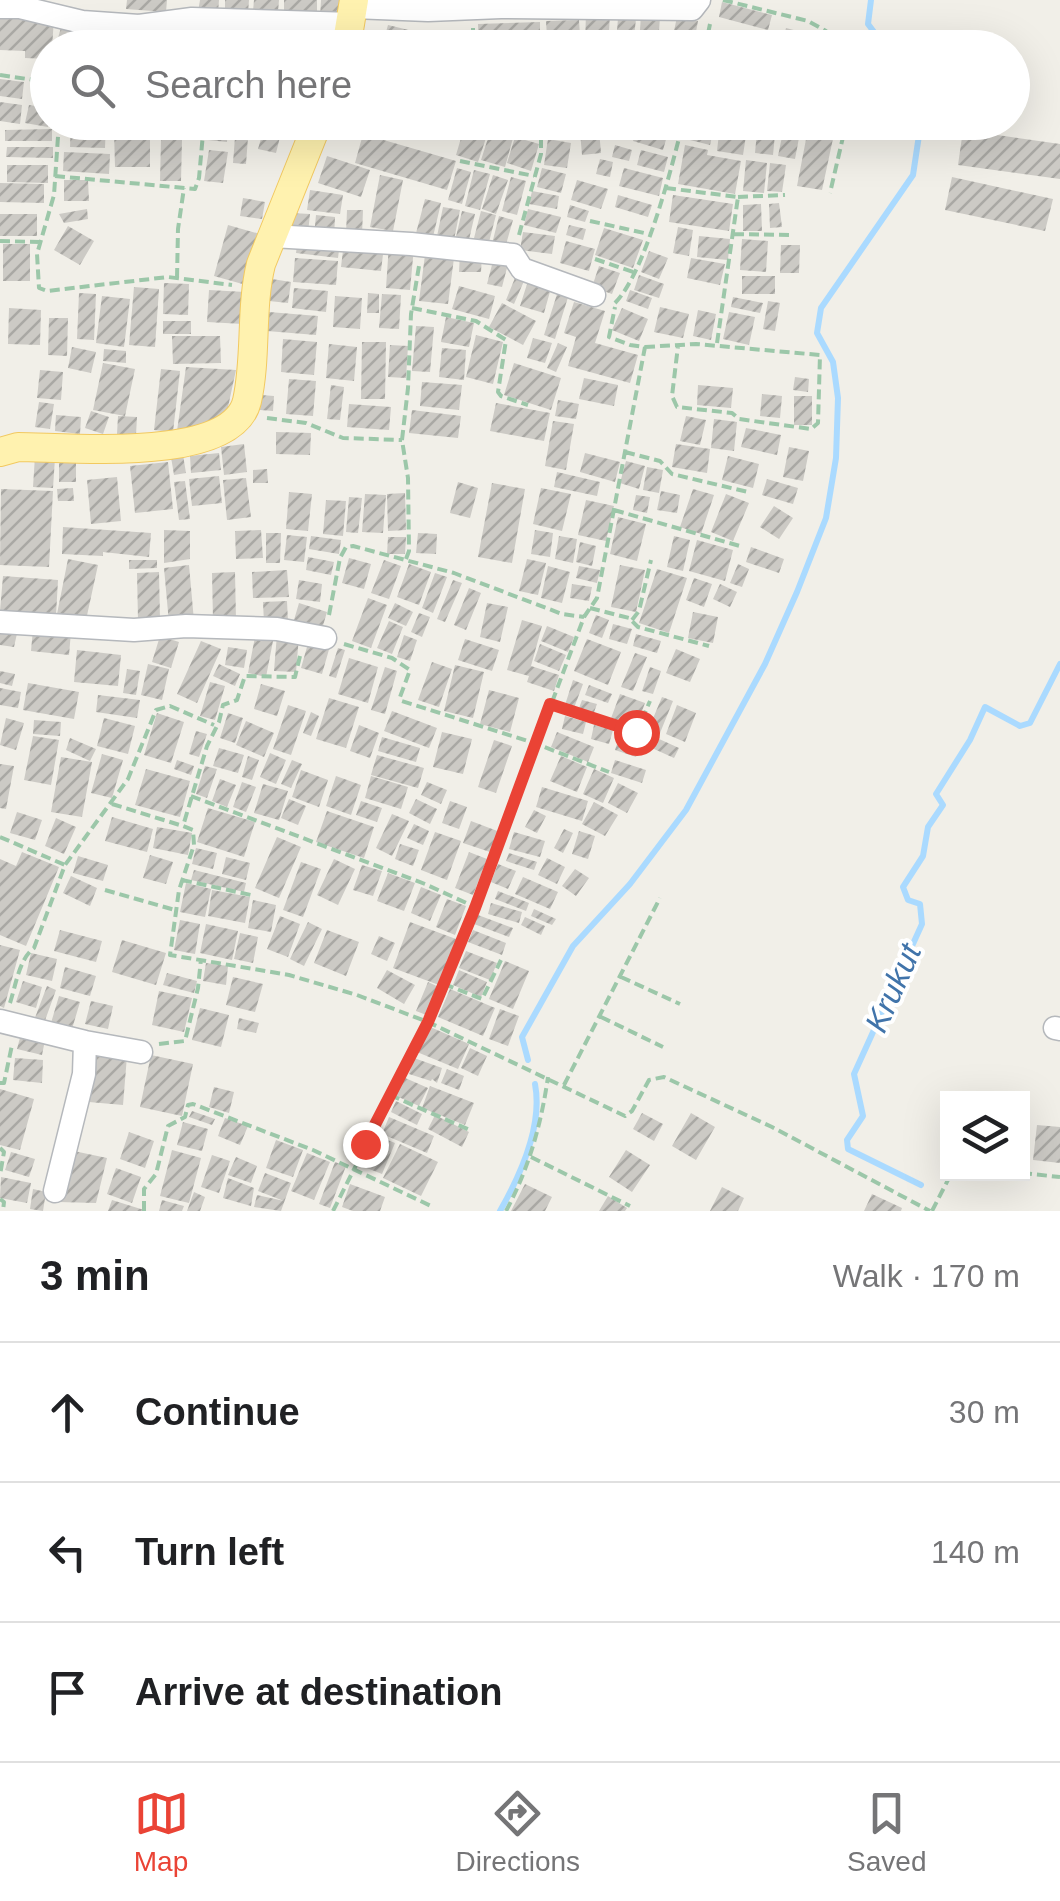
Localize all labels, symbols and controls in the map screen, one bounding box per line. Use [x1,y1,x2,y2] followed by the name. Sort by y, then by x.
[30,30,1030,140] search box
[65,58,120,113] icon: search
[145,64,352,106] text: Search here
[614,710,660,756] route start
[858,937,929,1038] water label: Krukut
[940,1091,1030,1181] map controls
[940,1091,1030,1181] button: layers
[343,1122,389,1168] route end
[40,1252,150,1299] text: 3 min
[833,1258,1020,1294] text: Walk · 170 m
[40,1385,95,1440] icon: ahead
[135,1391,300,1433] text: Continue
[949,1394,1020,1430] text: 30 m
[40,1525,95,1580] icon: left
[135,1531,284,1573] text: Turn left
[931,1534,1020,1570] text: 140 m
[40,1665,95,1720] icon: arrive
[135,1671,502,1713] text: Arrive at destination
[134,1786,189,1878] tab: Map
[456,1786,580,1878] tab: Directions
[847,1786,926,1878] tab: Saved

